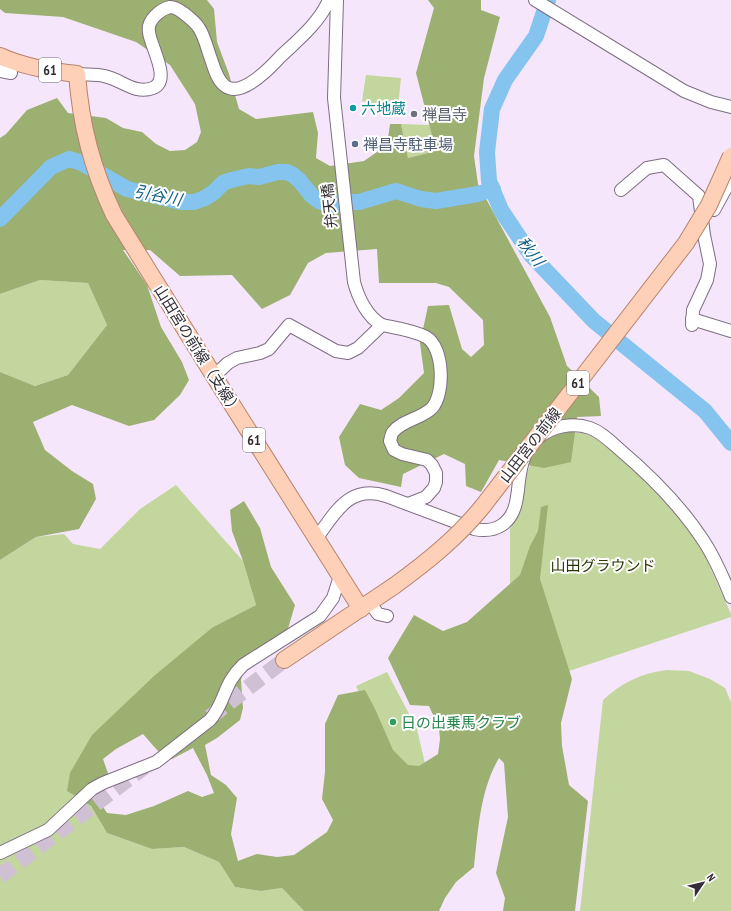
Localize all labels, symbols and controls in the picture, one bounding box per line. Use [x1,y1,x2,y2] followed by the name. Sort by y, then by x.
[39,58,61,82] road number: 61
[361,99,406,118] place label: 六地蔵
[348,103,358,113] marker: 六地蔵
[422,105,467,124] place label: 禅昌寺
[409,109,419,119] marker: 禅昌寺
[363,135,453,154] place label: 禅昌寺駐車場
[350,139,360,149] marker: 禅昌寺駐車場
[133,181,185,210] water label: 引谷川
[317,183,341,229] street label: 弁天橋
[513,232,550,271] water label: 秋川
[150,281,246,419] street label: 山田宮の前線（支線）
[567,371,589,395] road number: 61
[495,404,565,486] street label: 山田宮の前線
[243,428,265,452] road number: 61
[550,556,656,575] park label: 山田グラウンド
[401,713,521,732] place label: 日の出乗馬クラブ
[388,717,398,727] marker: 日の出乗馬クラブ
[683,863,723,903] north arrow
[704,871,719,884] text: N

